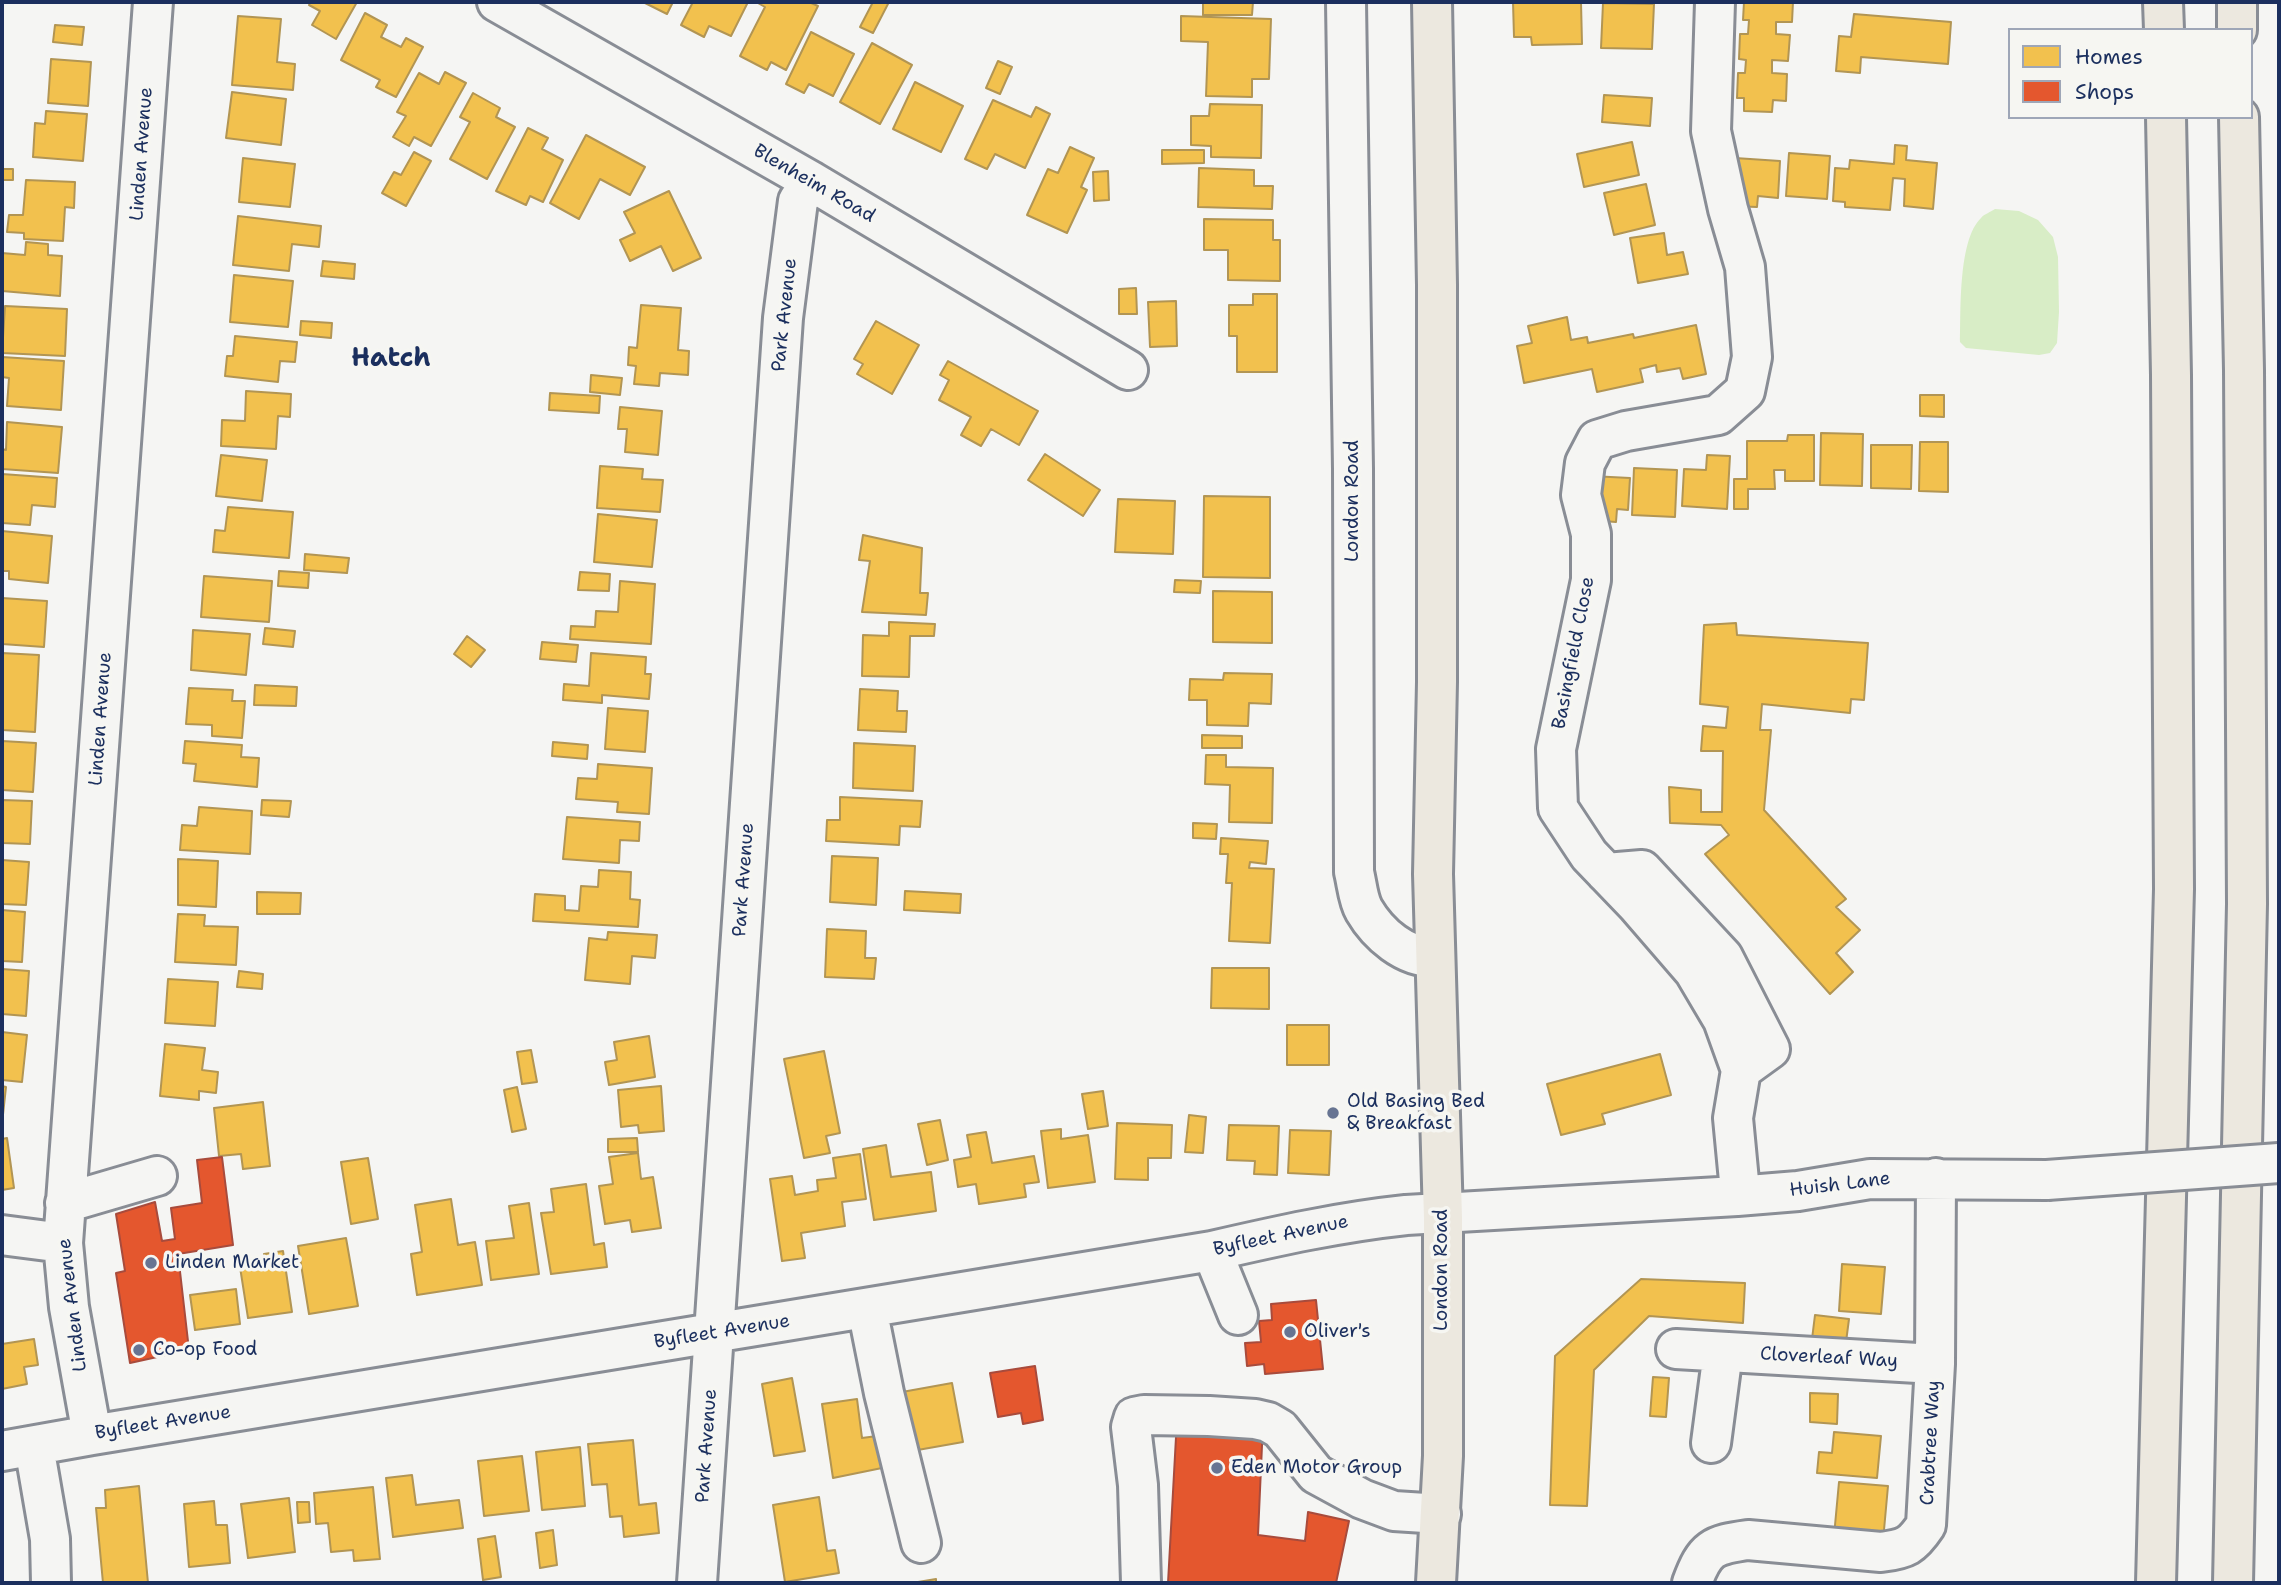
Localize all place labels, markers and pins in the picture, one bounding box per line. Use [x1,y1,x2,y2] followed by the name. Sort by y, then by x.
[1347,1091,1485,1135] place label: Old Basing Bed & Breakfast
[1325,1105,1341,1121] marker: Old Basing Bed & Breakfast
[165,1252,299,1274] place label: Linden Market
[143,1255,159,1271] marker: Linden Market
[1304,1321,1371,1343] place label: Oliver's
[1282,1324,1298,1340] marker: Oliver's
[153,1339,257,1361] place label: Co-op Food
[131,1342,147,1358] marker: Co-op Food
[1231,1457,1402,1479] place label: Eden Motor Group
[1209,1460,1225,1476] marker: Eden Motor Group

